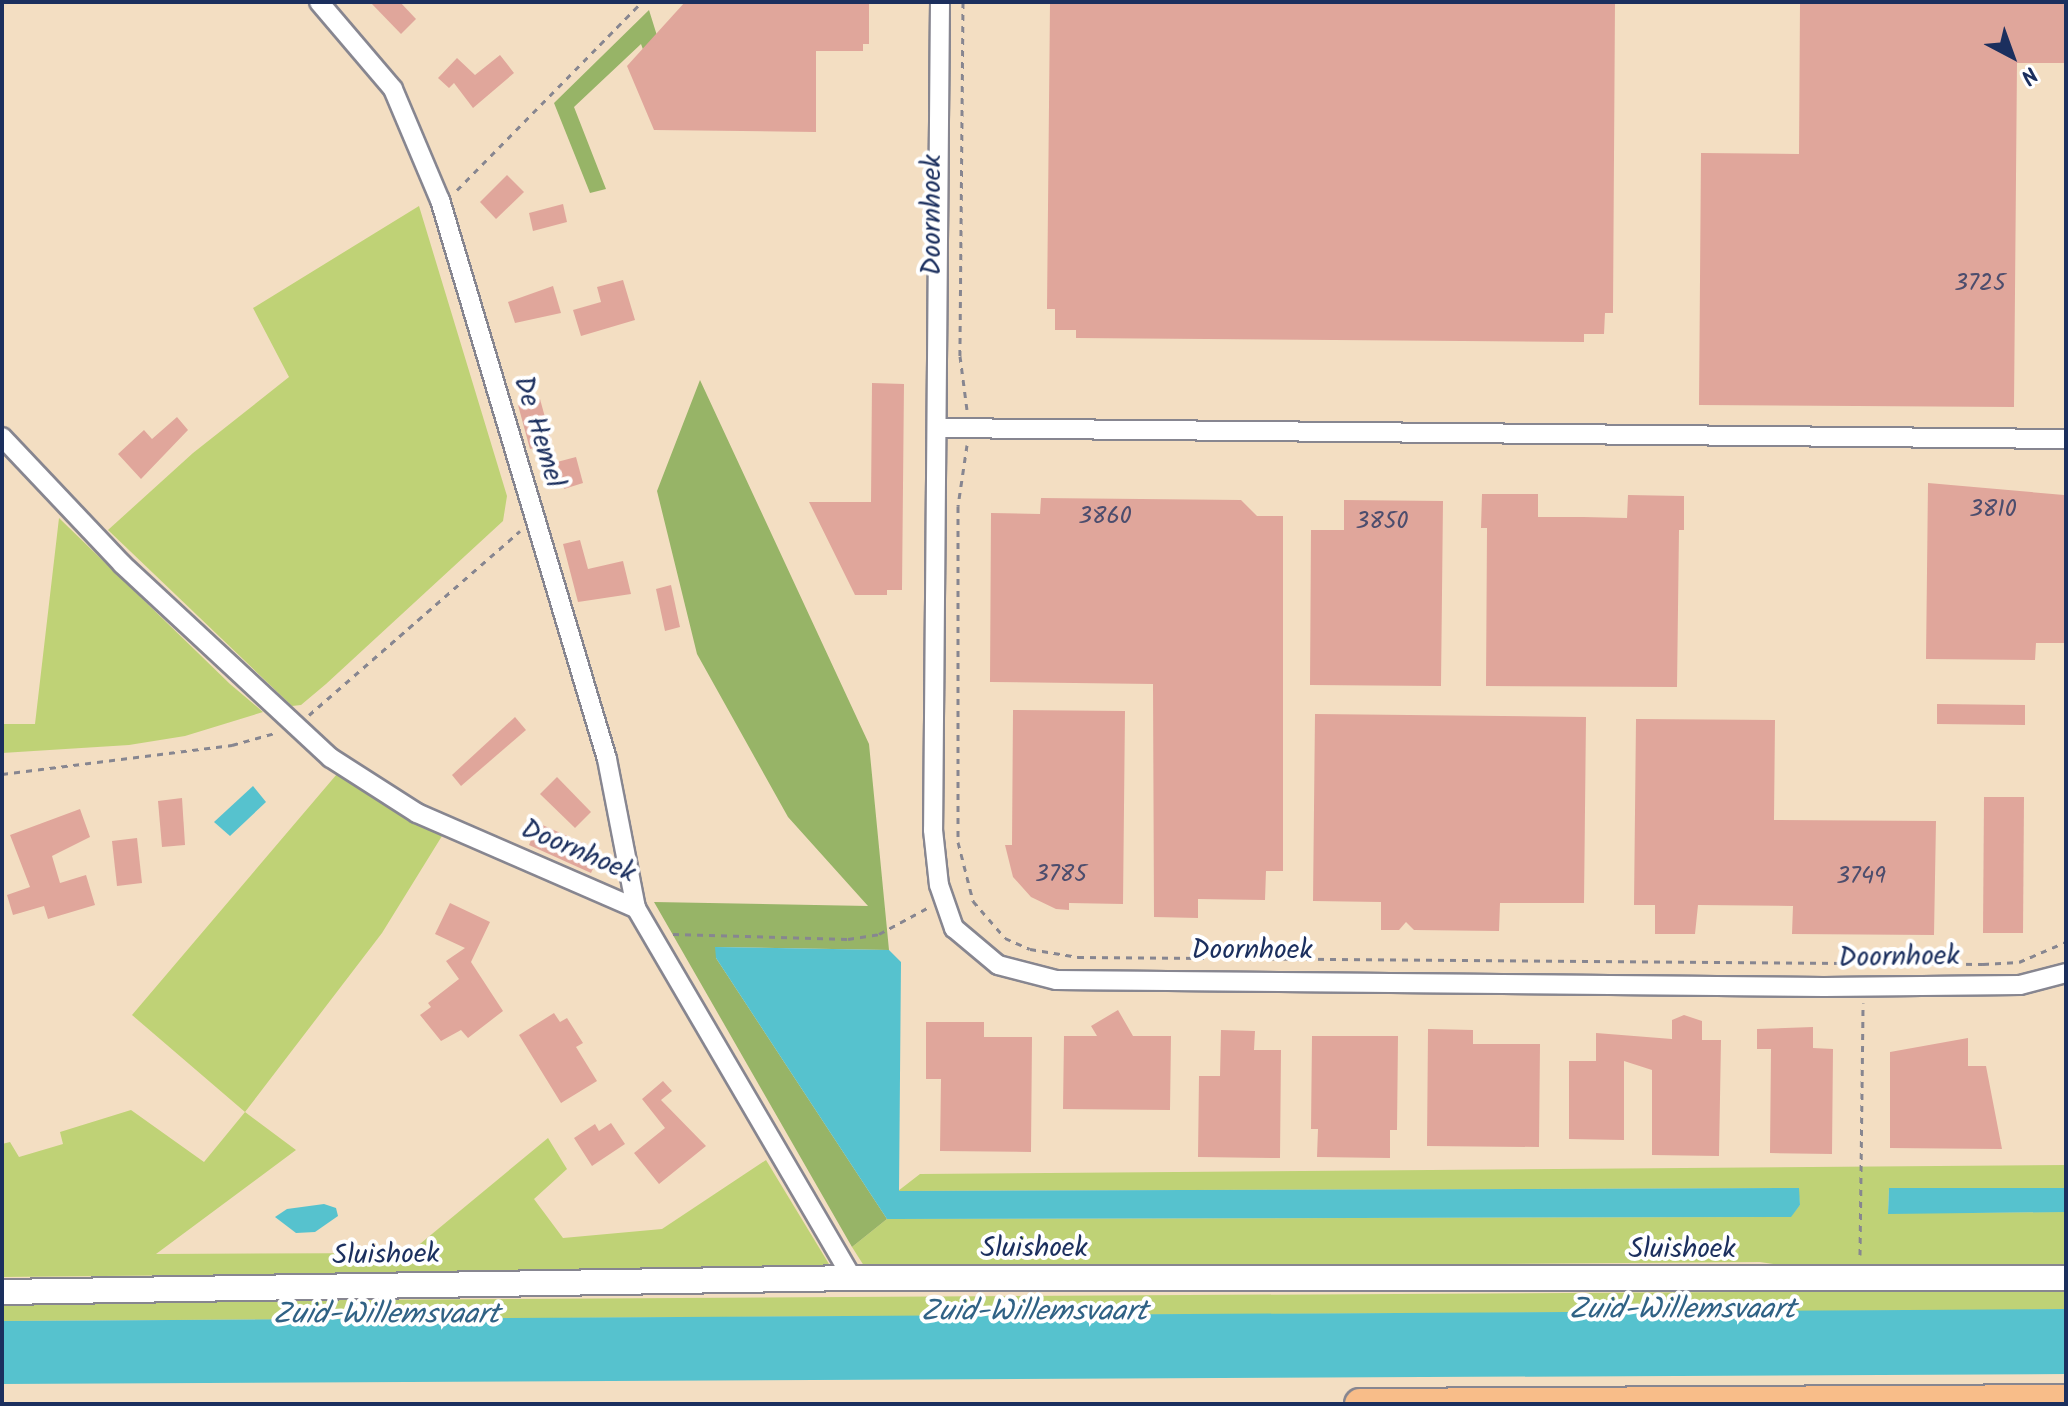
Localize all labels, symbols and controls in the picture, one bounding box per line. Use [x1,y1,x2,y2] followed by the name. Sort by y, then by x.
[1972,16,2052,96] north arrow
[2011,57,2045,92] text: N
[916,154,950,276] street label: Doornhoek
[1954,270,2006,298] house number: 3725
[505,372,571,492] street label: De Hemel
[1969,496,2017,524] house number: 3810
[1078,503,1132,531] house number: 3860
[1355,508,1409,536] house number: 3850
[516,813,640,891] street label: Doornhoek
[1035,861,1087,889] house number: 3785
[1836,863,1886,891] house number: 3749
[1191,934,1313,968] street label: Doornhoek
[1838,940,1960,976] street label: Doornhoek
[980,1232,1088,1266] street label: Sluishoek
[1628,1233,1736,1267] street label: Sluishoek
[332,1238,440,1274] street label: Sluishoek
[1569,1292,1795,1328] water label: Zuid-Willemsvaart
[921,1294,1147,1330] water label: Zuid-Willemsvaart
[273,1297,499,1333] water label: Zuid-Willemsvaart

